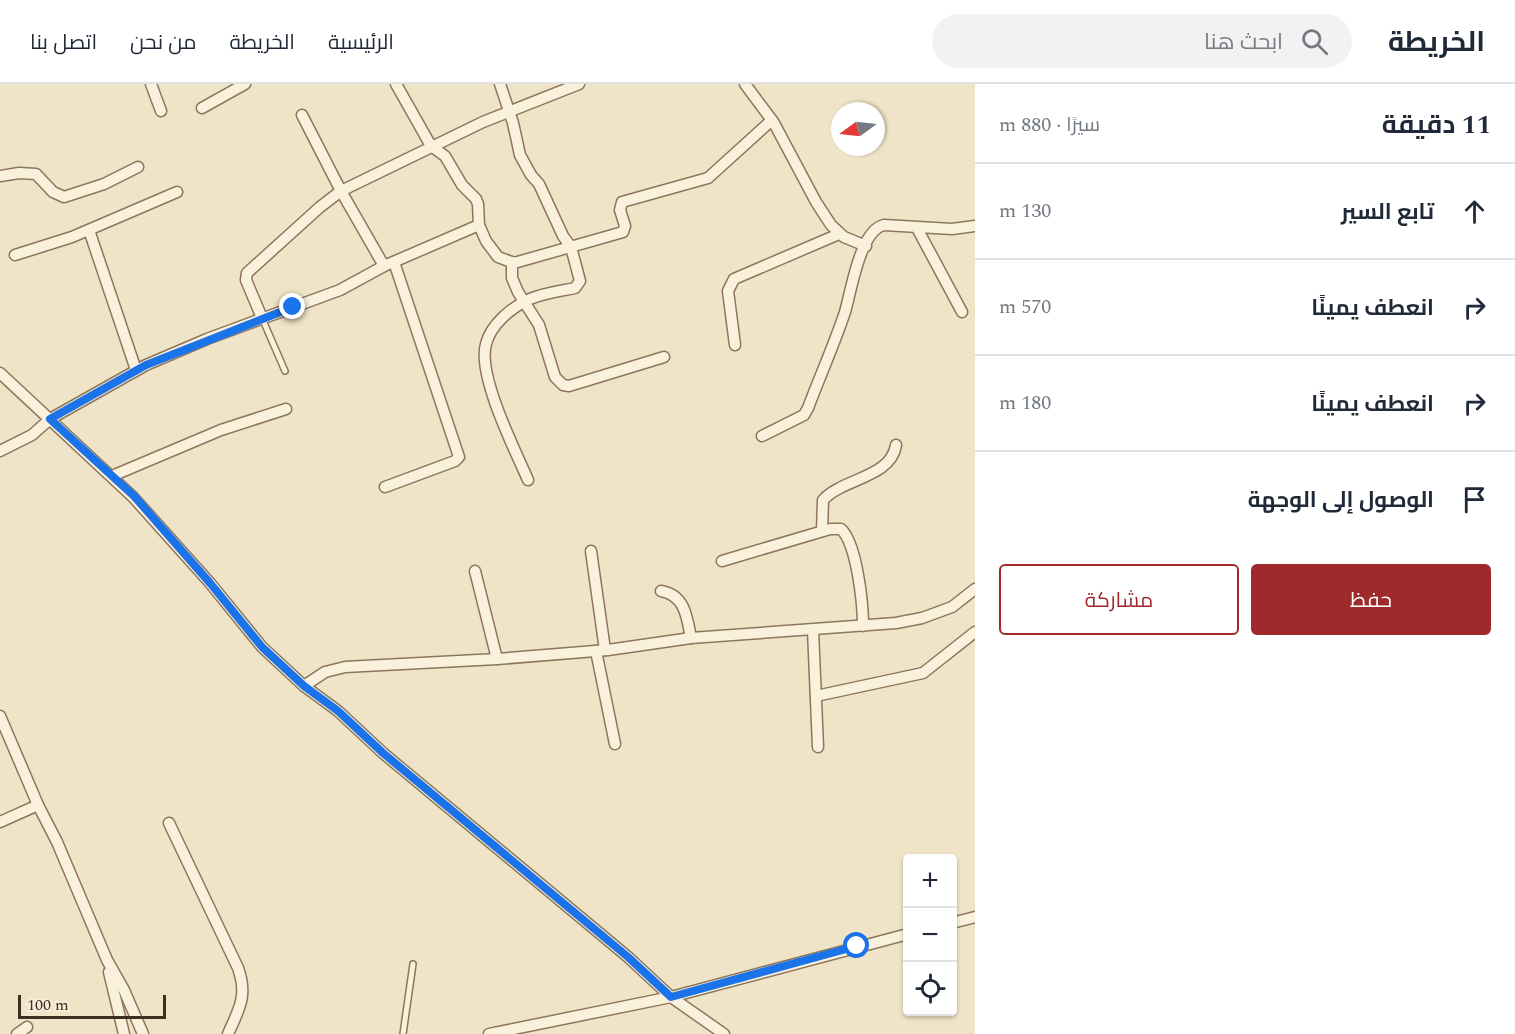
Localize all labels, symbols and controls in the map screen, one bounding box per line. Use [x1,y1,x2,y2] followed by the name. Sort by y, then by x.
[932,14,1352,68] search box
[1388,21,1485,64] text: الخريطة
[1298,25,1331,58] icon: search
[1204,26,1283,59] text: ابحث هنا
[30,27,97,59] text: اتصل بنا
[130,27,196,59] text: من نحن
[229,27,295,59] text: الخريطة
[328,27,394,59] text: الرئيسية
[831,102,885,156] north arrow
[1382,105,1491,145] text: 11 دقيقة
[999,110,1100,140] text: سيرًا · 880 m
[1458,195,1491,228] icon: ahead
[999,196,1051,226] text: 130 m
[1341,196,1434,229] text: تابع السير
[1458,291,1491,324] icon: right
[999,292,1051,322] text: 570 m
[1311,292,1434,325] text: انعطف يمينًا
[279,293,305,319] route end
[1458,387,1491,420] icon: right
[999,388,1051,418] text: 180 m
[1311,388,1434,421] text: انعطف يمينًا
[1458,483,1491,516] icon: arrive
[1248,484,1434,517] text: الوصول إلى الوجهة
[999,564,1239,635] button: مشاركة
[1251,564,1491,635] button: حفظ
[903,854,957,1016] map controls
[903,854,957,908] button: +
[903,908,957,962] button: −
[843,932,869,958] route start
[903,962,957,1016] button: locate
[18,992,166,1020] scale bar
[27,993,69,1017] text: 100 m

